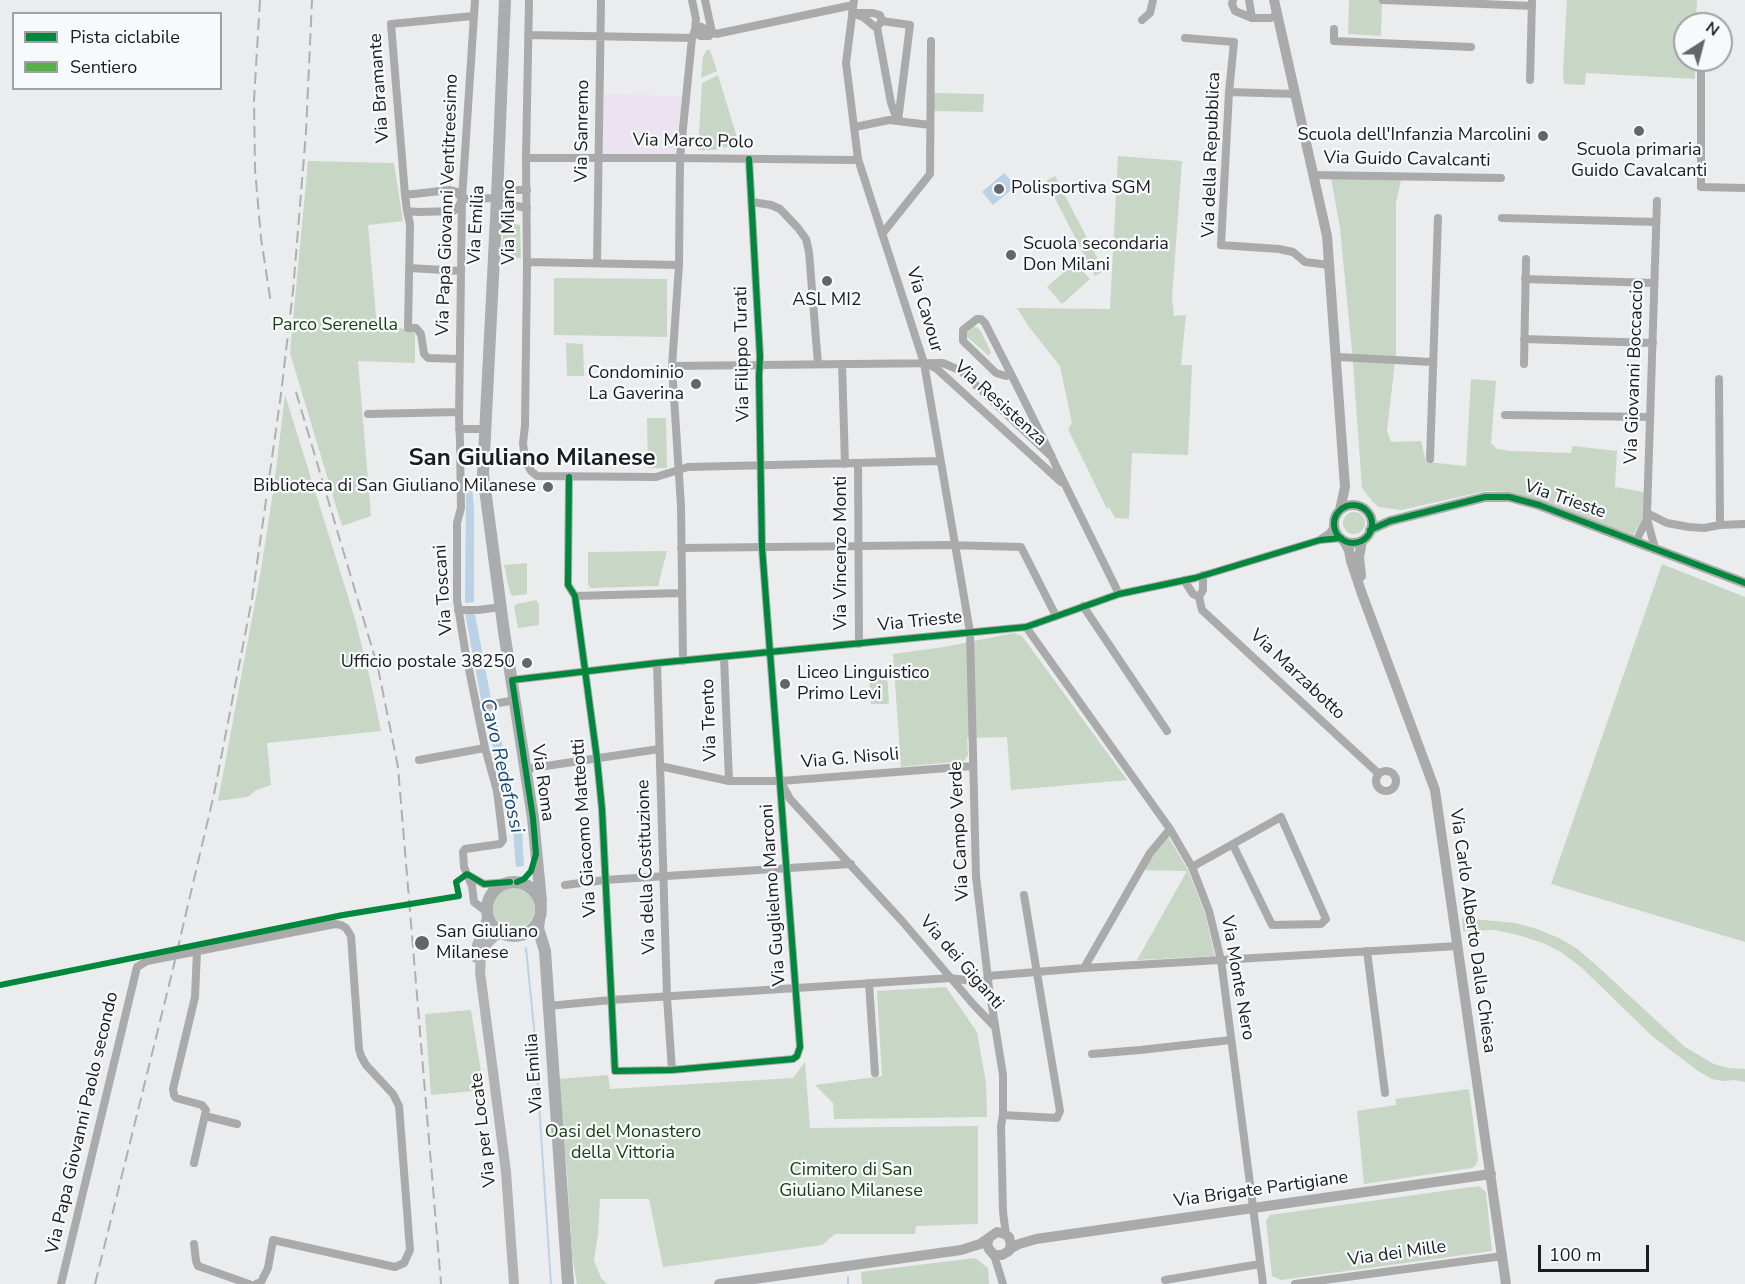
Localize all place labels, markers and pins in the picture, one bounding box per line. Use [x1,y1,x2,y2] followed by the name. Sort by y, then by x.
[1632,124,1646,138] marker: Scuola primaria Guido Cavalcanti
[1297,125,1531,147] place label: Scuola dell'Infanzia Marcolini
[1536,129,1550,143] marker: Scuola dell'Infanzia Marcolini
[1571,140,1707,182] place label: Scuola primaria Guido Cavalcanti
[1011,178,1151,200] place label: Polisportiva SGM
[992,182,1006,196] marker: Polisportiva SGM
[1023,234,1169,276] place label: Scuola secondaria Don Milani
[1004,248,1018,262] marker: Scuola secondaria Don Milani
[820,274,834,288] marker: ASL MI2
[792,290,862,312] place label: ASL MI2
[588,363,684,406] place label: Condominio La Gaverina
[689,377,703,391] marker: Condominio La Gaverina
[253,476,536,498] place label: Biblioteca di San Giuliano Milanese
[541,480,555,494] marker: Biblioteca di San Giuliano Milanese
[341,652,515,674] place label: Ufficio postale 38250
[520,656,534,670] marker: Ufficio postale 38250
[797,663,930,706] place label: Liceo Linguistico Primo Levi
[778,677,792,691] marker: Liceo Linguistico Primo Levi
[436,922,538,964] place label: San Giuliano Milanese
[413,934,431,952] marker: San Giuliano Milanese

